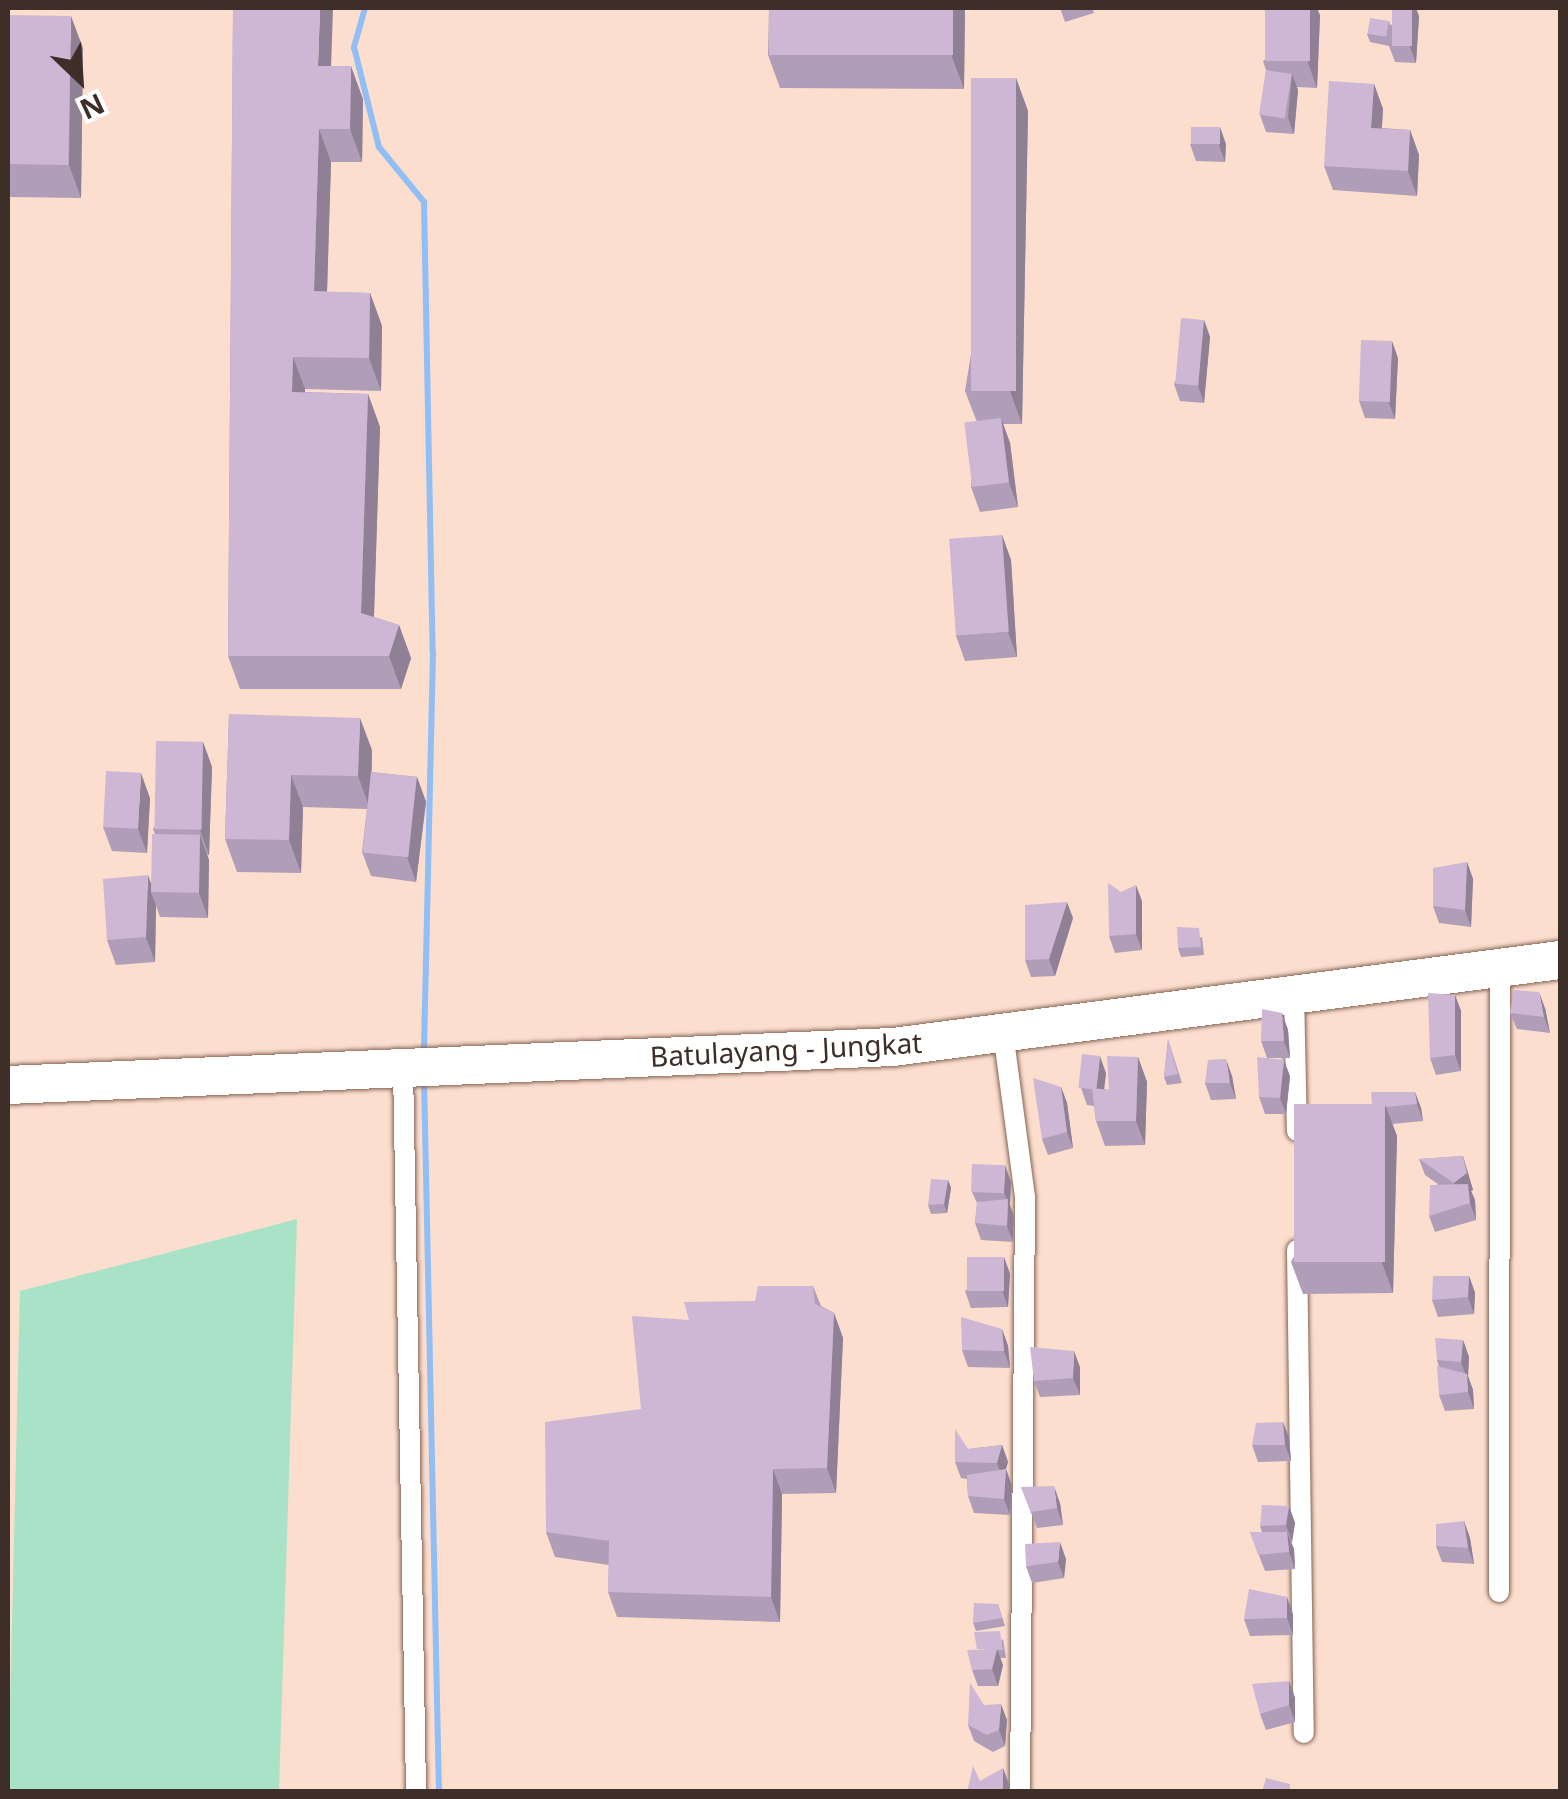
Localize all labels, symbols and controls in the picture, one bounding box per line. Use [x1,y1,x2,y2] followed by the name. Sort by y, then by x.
[30,30,130,130] north arrow
[74,85,111,129] text: N
[649,1025,923,1073] street label: Batulayang - Jungkat

